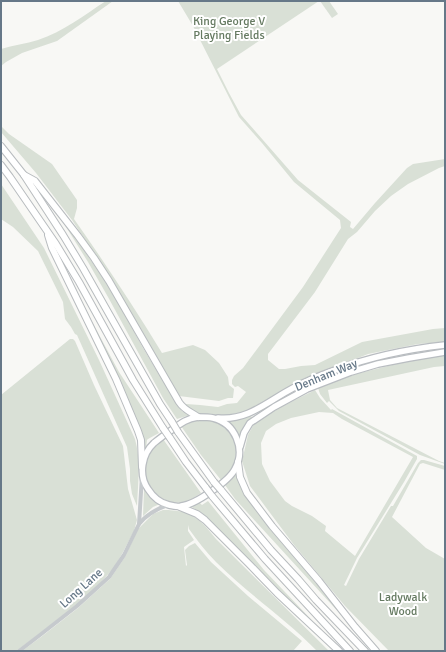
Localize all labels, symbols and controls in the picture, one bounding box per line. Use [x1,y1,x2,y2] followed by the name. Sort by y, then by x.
[193,14,265,43] park label: King George V Playing Fields
[293,356,360,395] street label: Denham Way
[57,565,106,612] street label: Long Lane
[379,590,427,619] park label: Ladywalk Wood

